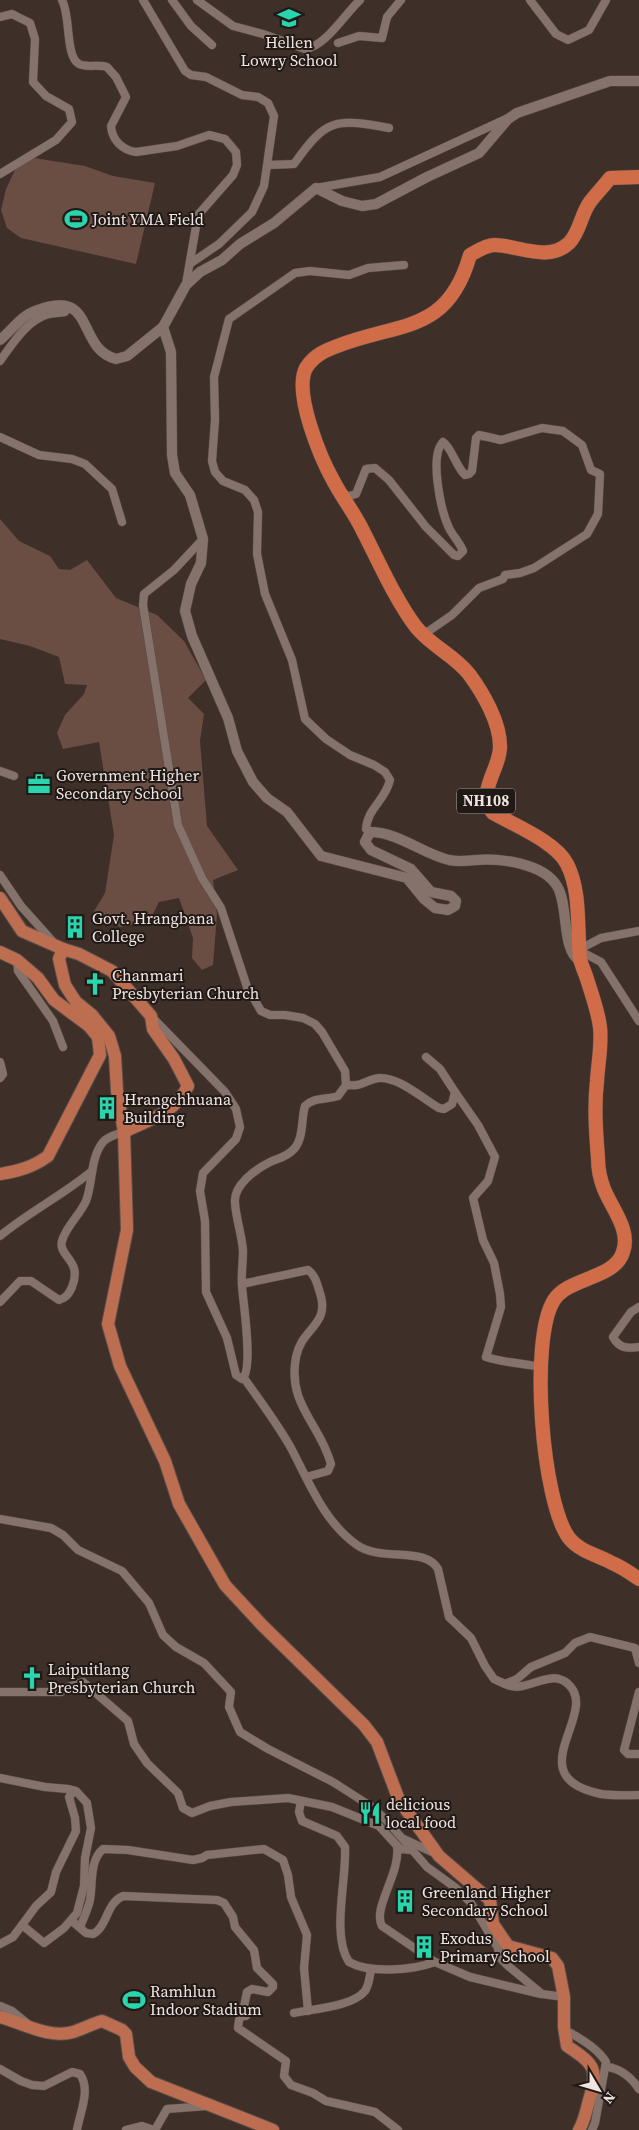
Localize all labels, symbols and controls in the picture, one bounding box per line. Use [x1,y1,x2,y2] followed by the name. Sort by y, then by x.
[276,5,302,31] school or university icon: Hellen Lowry School
[240,31,338,71] place label: Hellen Lowry School
[63,206,89,232] sports icon: Joint YMA Field
[91,208,204,230] place label: Joint YMA Field
[56,764,199,804] place label: Government Higher Secondary School
[26,771,52,797] office icon: Government Higher Secondary School
[457,788,515,814] road number: NH108
[92,907,215,947] place label: Govt. Hrangbana College
[62,914,88,940] building icon: Govt. Hrangbana College
[112,964,260,1004] place label: Chanmari Presbyterian Church
[82,971,108,997] church icon: Chanmari Presbyterian Church
[124,1088,232,1128] place label: Hrangchhuana Building
[94,1095,120,1121] building icon: Hrangchhuana Building
[48,1658,196,1698] place label: Laipuitlang Presbyterian Church
[19,1665,45,1691] church icon: Laipuitlang Presbyterian Church
[386,1793,456,1833] place label: delicious local food
[357,1800,383,1826] restaurant icon: delicious local food
[422,1881,551,1921] place label: Greenland Higher Secondary School
[392,1888,418,1914] building icon: Greenland Higher Secondary School
[440,1927,550,1967] place label: Exodus Primary School
[411,1934,437,1960] building icon: Exodus Primary School
[150,1980,262,2020] place label: Ramhlun Indoor Stadium
[121,1987,147,2013] sports icon: Ramhlun Indoor Stadium
[574,2065,624,2115] north arrow
[598,2088,620,2108] text: N

